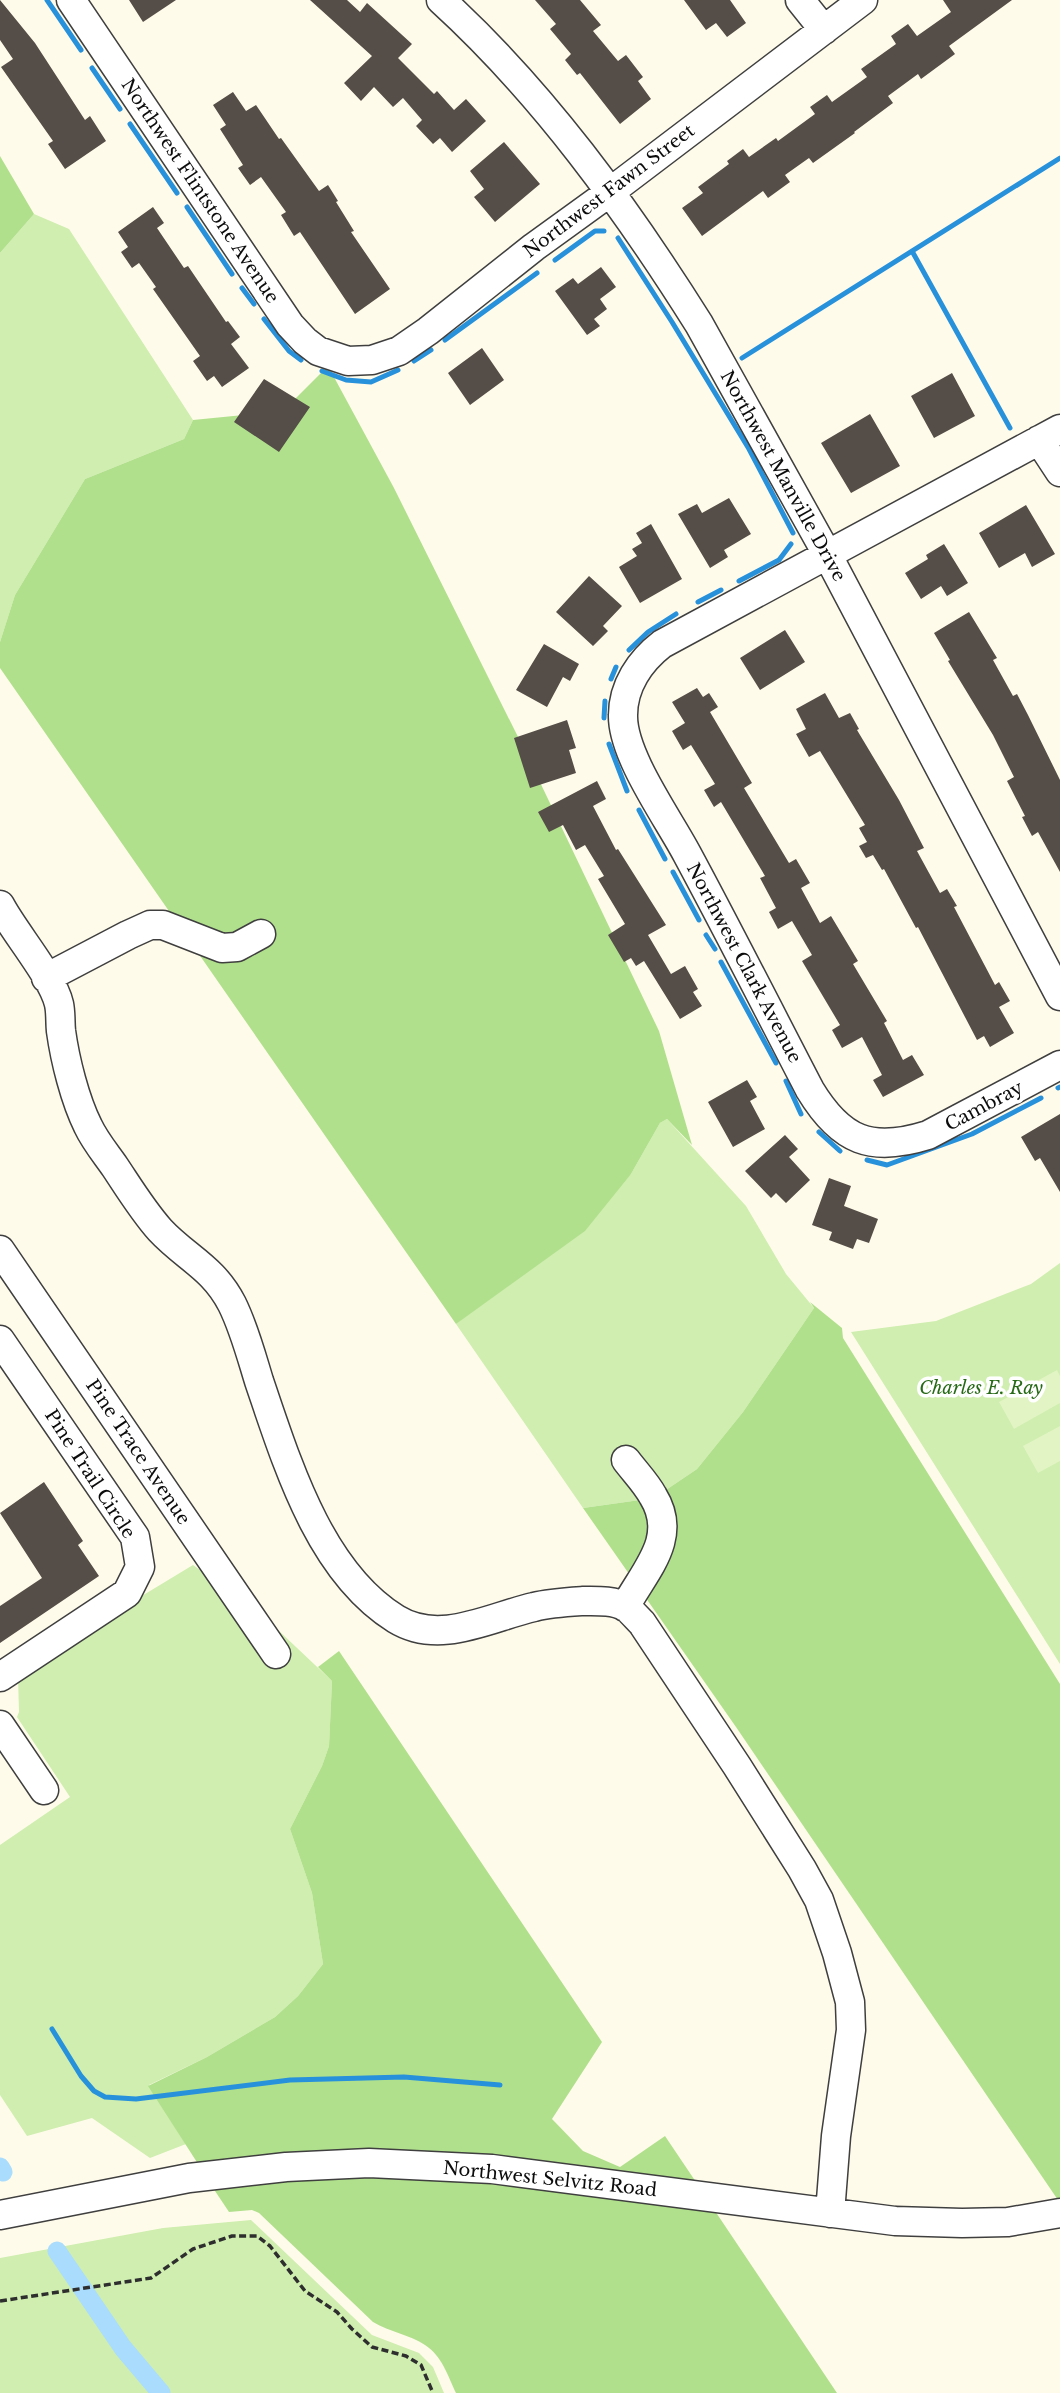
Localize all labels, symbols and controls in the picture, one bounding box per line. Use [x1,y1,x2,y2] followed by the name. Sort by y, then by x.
[116,75,284,307] street label: Northwest Flintstone Avenue
[519,119,699,263] street label: Northwest Fawn Street
[716,367,850,585] street label: Northwest Manville Drive
[682,859,806,1067] street label: Northwest Clark Avenue
[941,1076,1027,1136] street label: Cambray
[81,1375,195,1529] street label: Pine Trace Avenue
[919,1377,1044,1399] park label: Charles E. Ray
[40,1405,140,1543] street label: Pine Trail Circle
[442,2157,658,2201] street label: Northwest Selvitz Road

